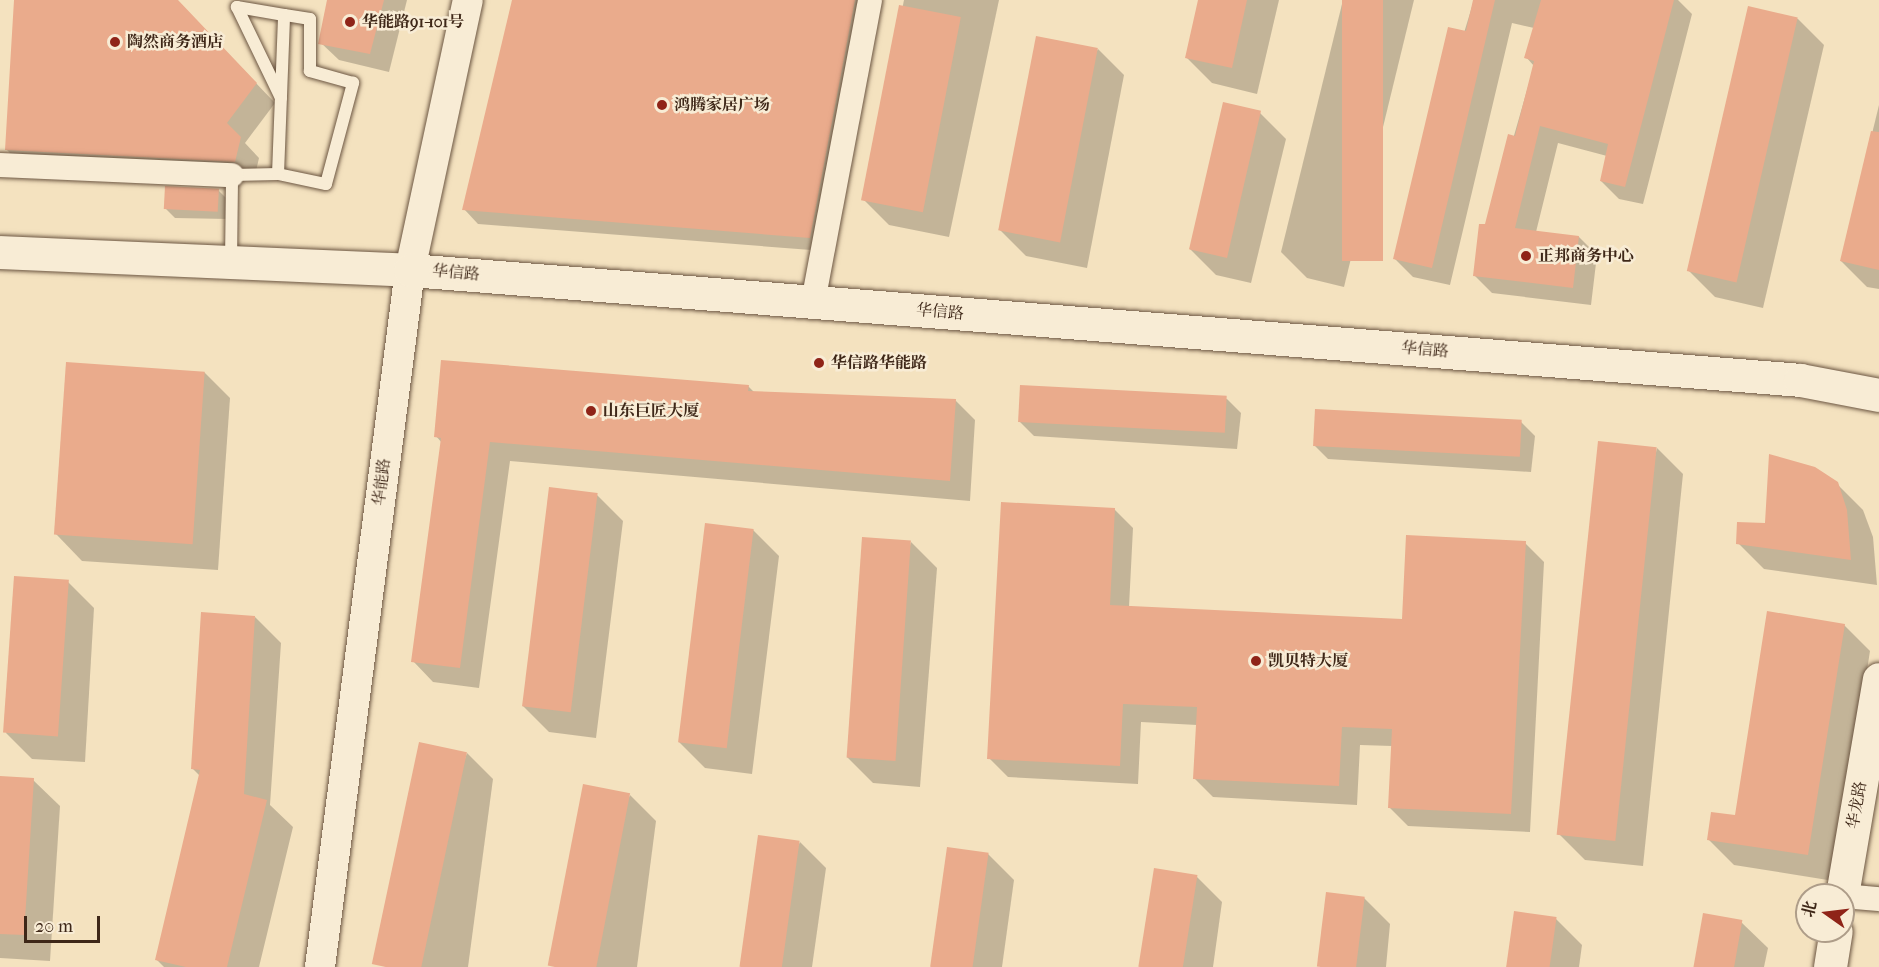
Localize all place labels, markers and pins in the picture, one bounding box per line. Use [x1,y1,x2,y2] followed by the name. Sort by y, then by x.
[362,12,464,32] place label: 华能路91-101号
[343,15,357,29] marker: 华能路91-101号
[127,32,223,52] place label: 陶然商务酒店
[108,35,122,49] marker: 陶然商务酒店
[674,95,770,115] place label: 鸿腾家居广场
[655,98,669,112] marker: 鸿腾家居广场
[1538,246,1634,266] place label: 正邦商务中心
[1519,249,1533,263] marker: 正邦商务中心
[831,353,927,373] place label: 华信路华能路
[812,356,826,370] marker: 华信路华能路
[603,401,699,421] place label: 山东巨匠大厦
[584,404,598,418] marker: 山东巨匠大厦
[1268,651,1348,671] place label: 凯贝特大厦
[1249,654,1263,668] marker: 凯贝特大厦

